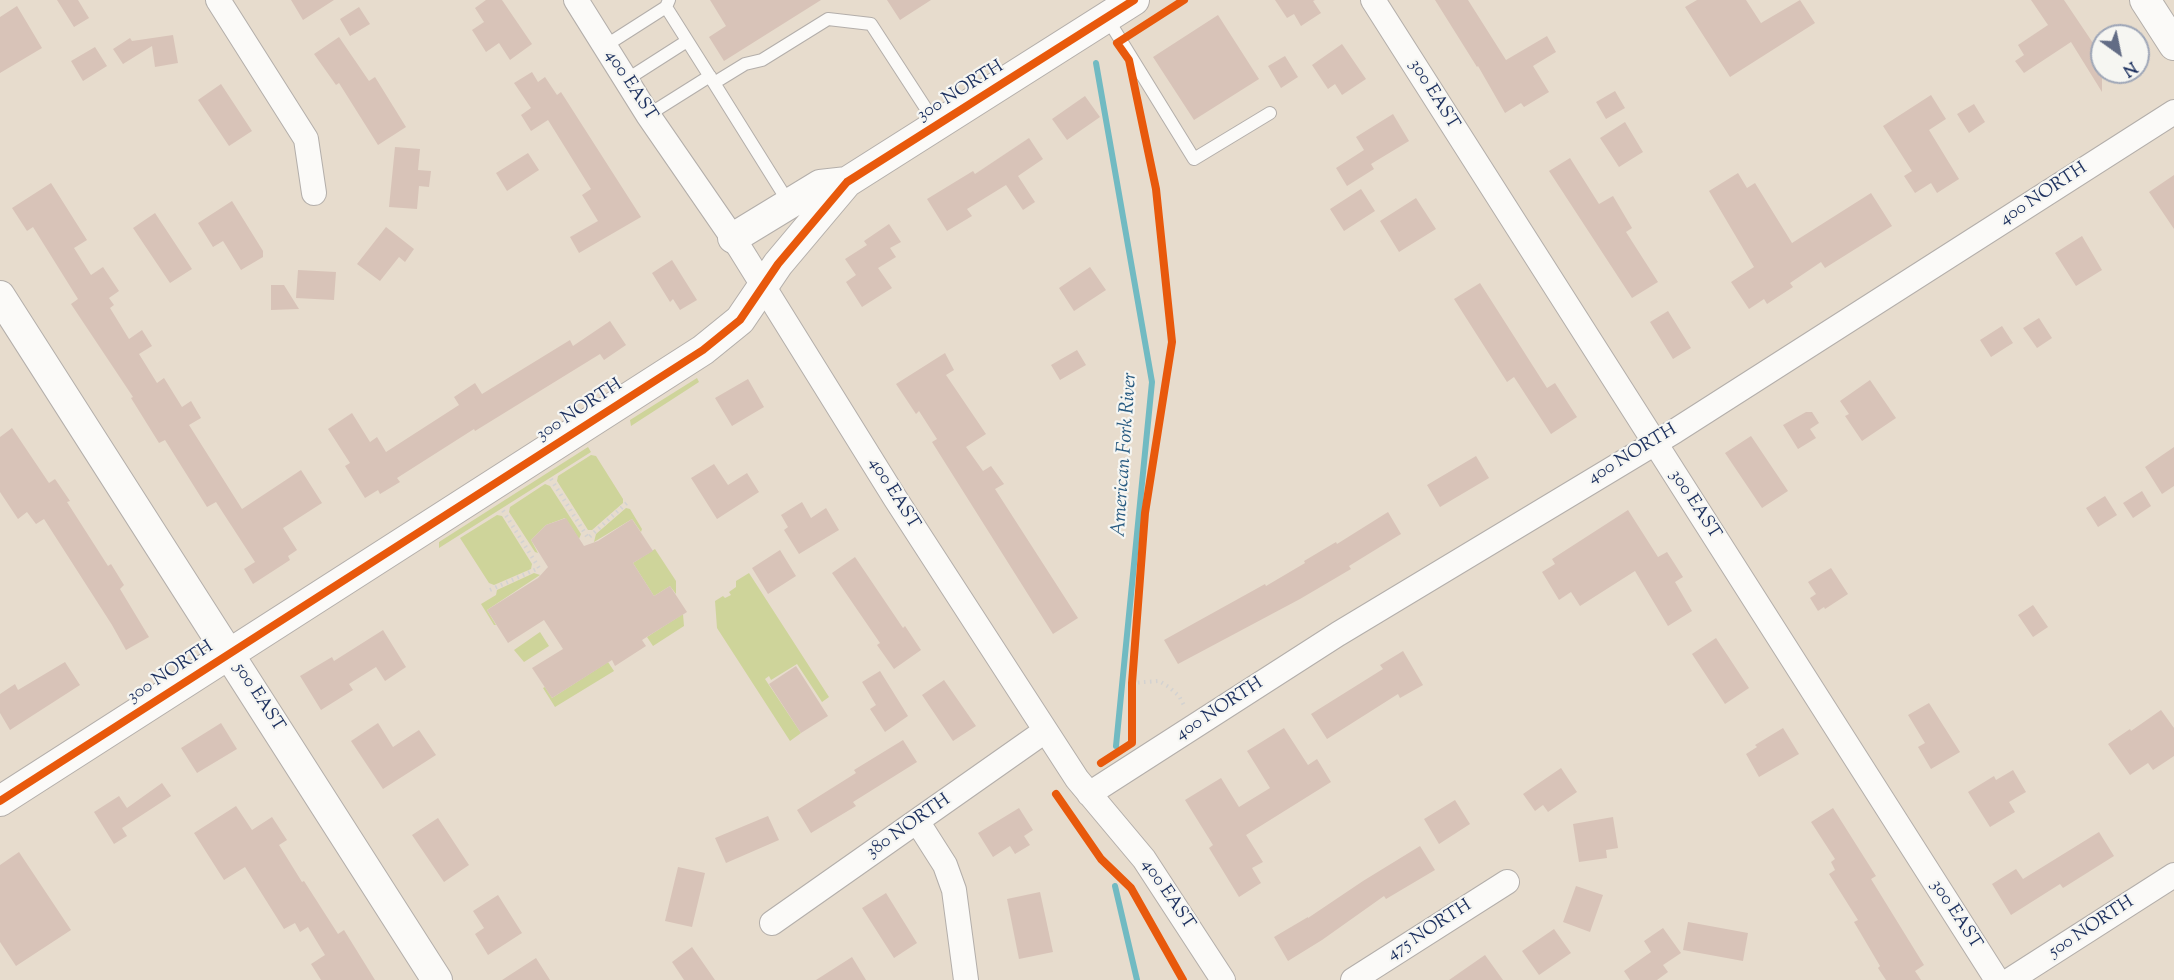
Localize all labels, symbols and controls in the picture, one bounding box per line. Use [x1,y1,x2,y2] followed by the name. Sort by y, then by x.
[2090,24,2150,84] north arrow
[599,46,661,126] street label: 400 EAST
[2117,55,2141,81] text: N
[1403,56,1463,134] street label: 300 EAST
[914,57,1008,127] street label: 300 NORTH
[1996,159,2092,231] street label: 400 NORTH
[1108,372,1144,538] water label: American Fork River
[533,375,627,447] street label: 300 NORTH
[1585,420,1681,490] street label: 400 NORTH
[863,454,923,534] street label: 400 EAST
[1664,466,1724,544] street label: 300 EAST
[124,637,218,709] street label: 300 NORTH
[228,660,288,736] street label: 500 EAST
[1172,674,1268,746] street label: 400 NORTH
[863,790,955,864] street label: 380 NORTH
[1136,856,1198,934] street label: 400 EAST
[1925,876,1985,954] street label: 300 EAST
[2045,893,2139,963] street label: 500 NORTH
[1384,896,1476,966] street label: 475 NORTH

